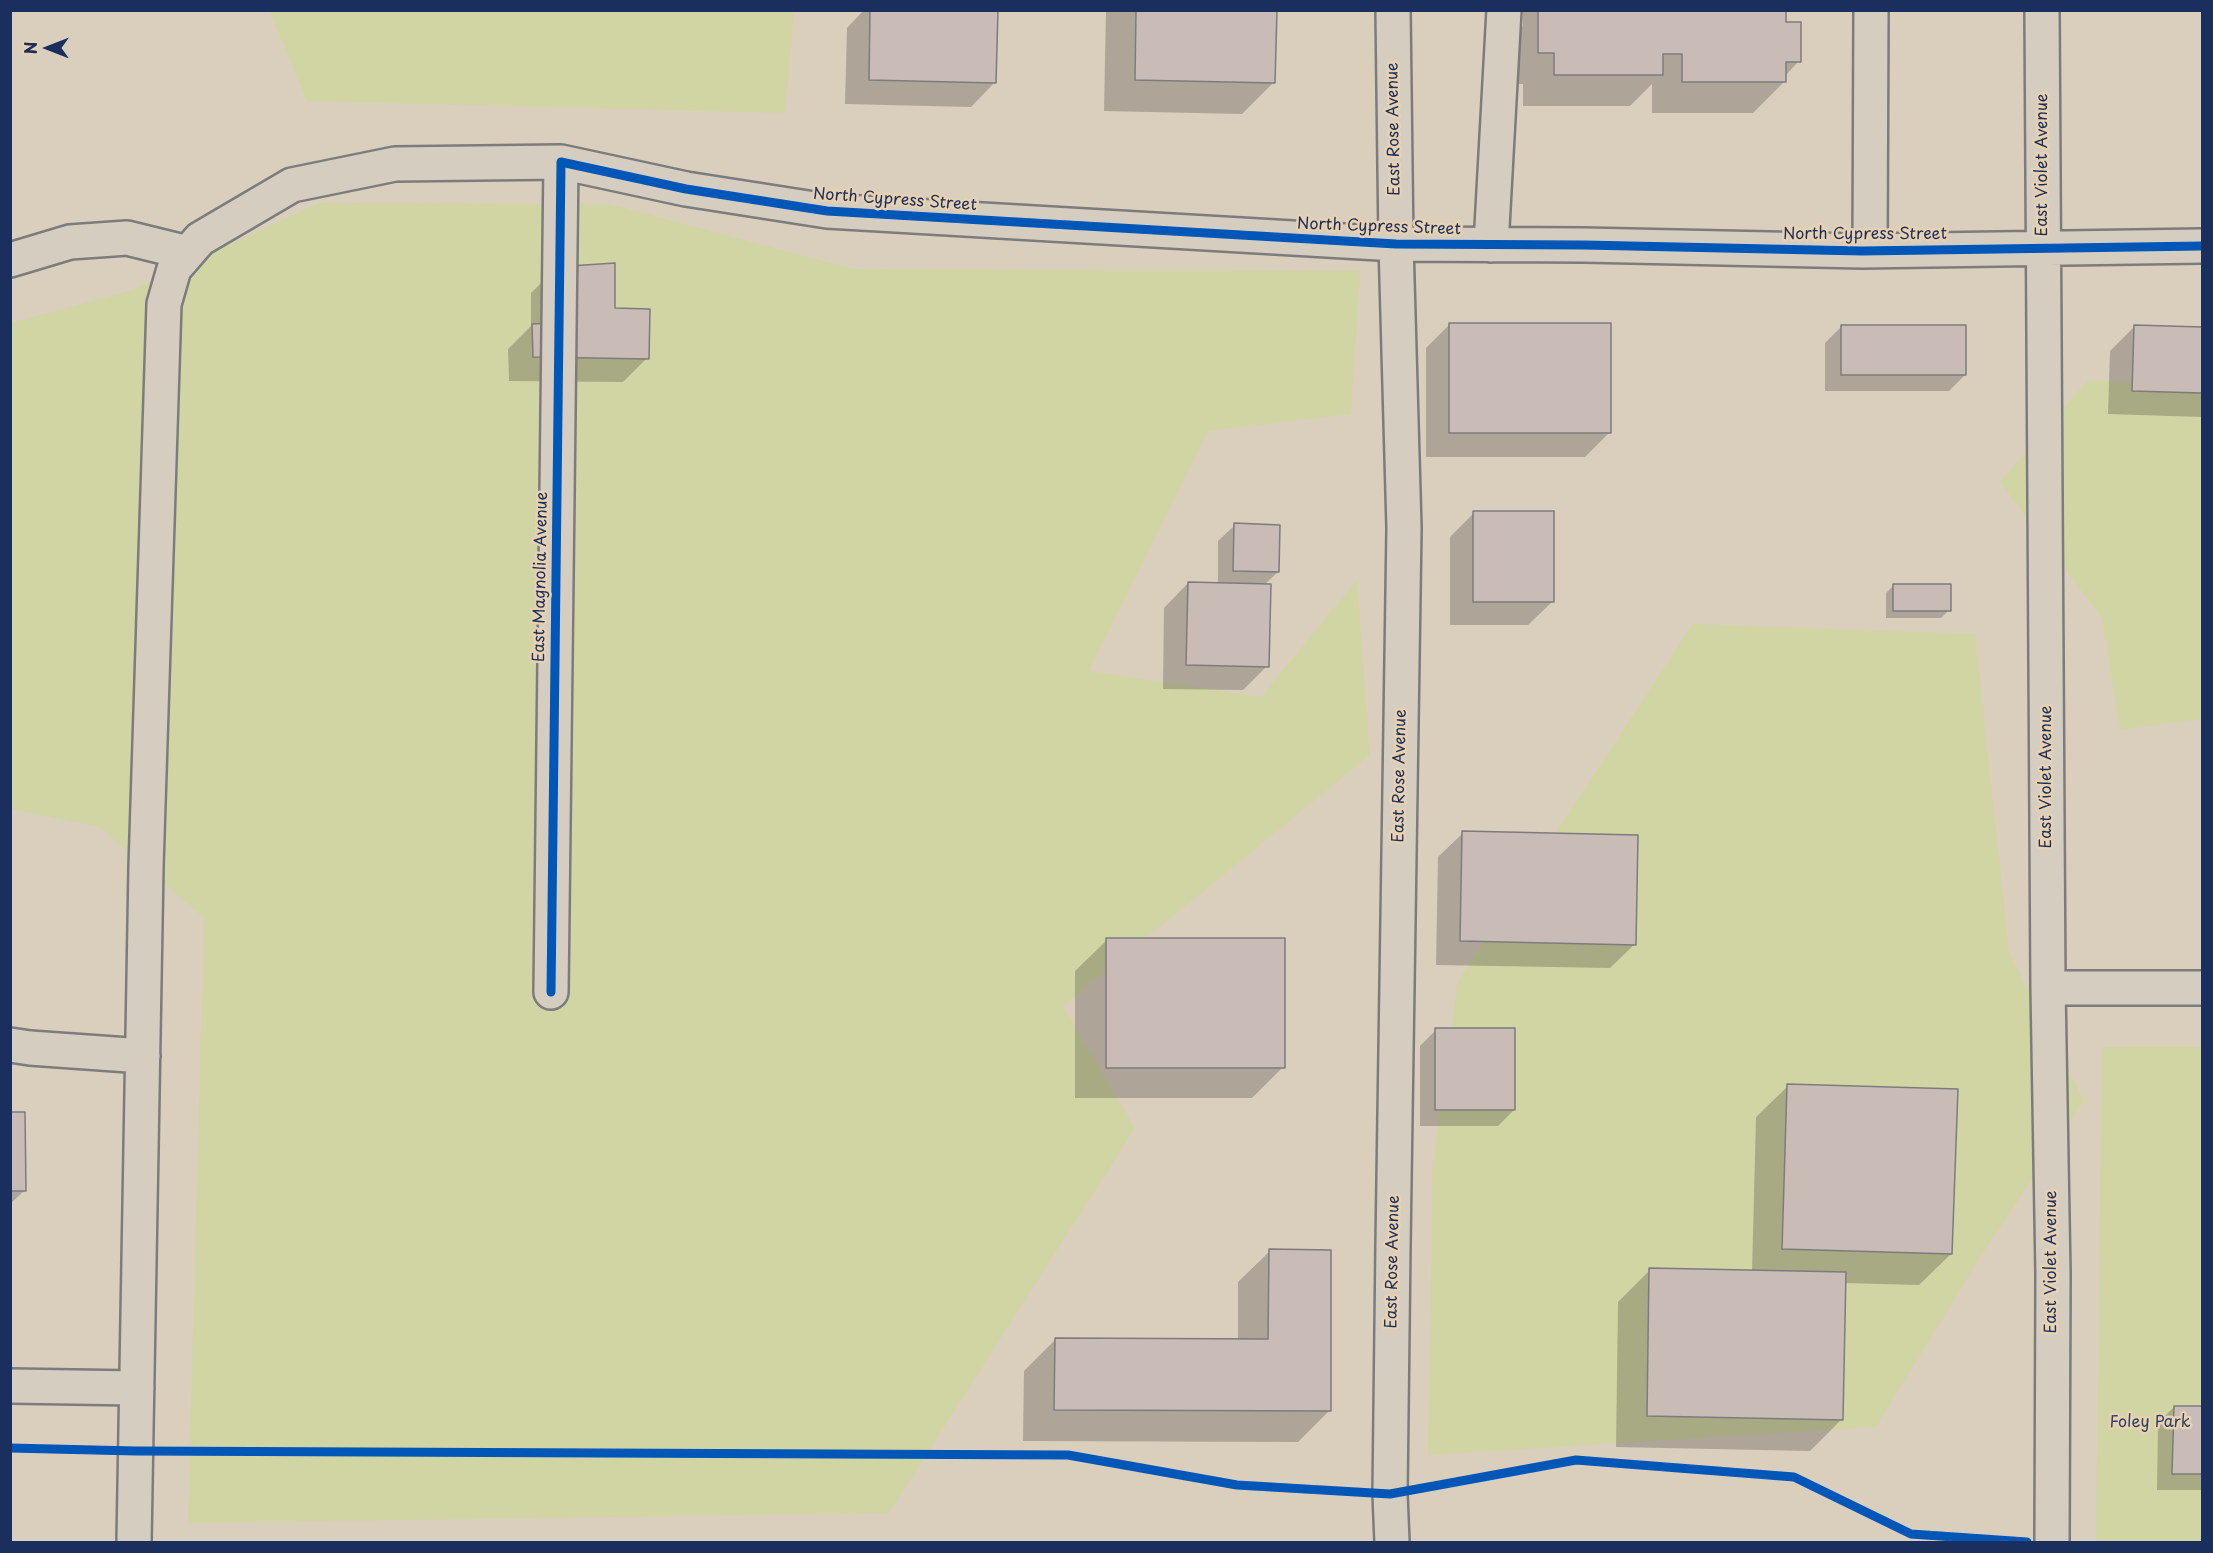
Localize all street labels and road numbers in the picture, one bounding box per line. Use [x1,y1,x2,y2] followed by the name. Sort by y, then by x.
[1383,62,1405,196] street label: East Rose Avenue
[2033,94,2053,236] street label: East Violet Avenue
[812,185,978,215] street label: North Cypress Street
[1297,215,1461,239] street label: North Cypress Street
[1783,225,1947,245] street label: North Cypress Street
[530,492,552,662] street label: East Magnolia Avenue
[2037,706,2057,848] street label: East Violet Avenue
[1389,709,1411,843] street label: East Rose Avenue
[2042,1191,2062,1333] street label: East Violet Avenue
[1382,1195,1404,1329] street label: East Rose Avenue

